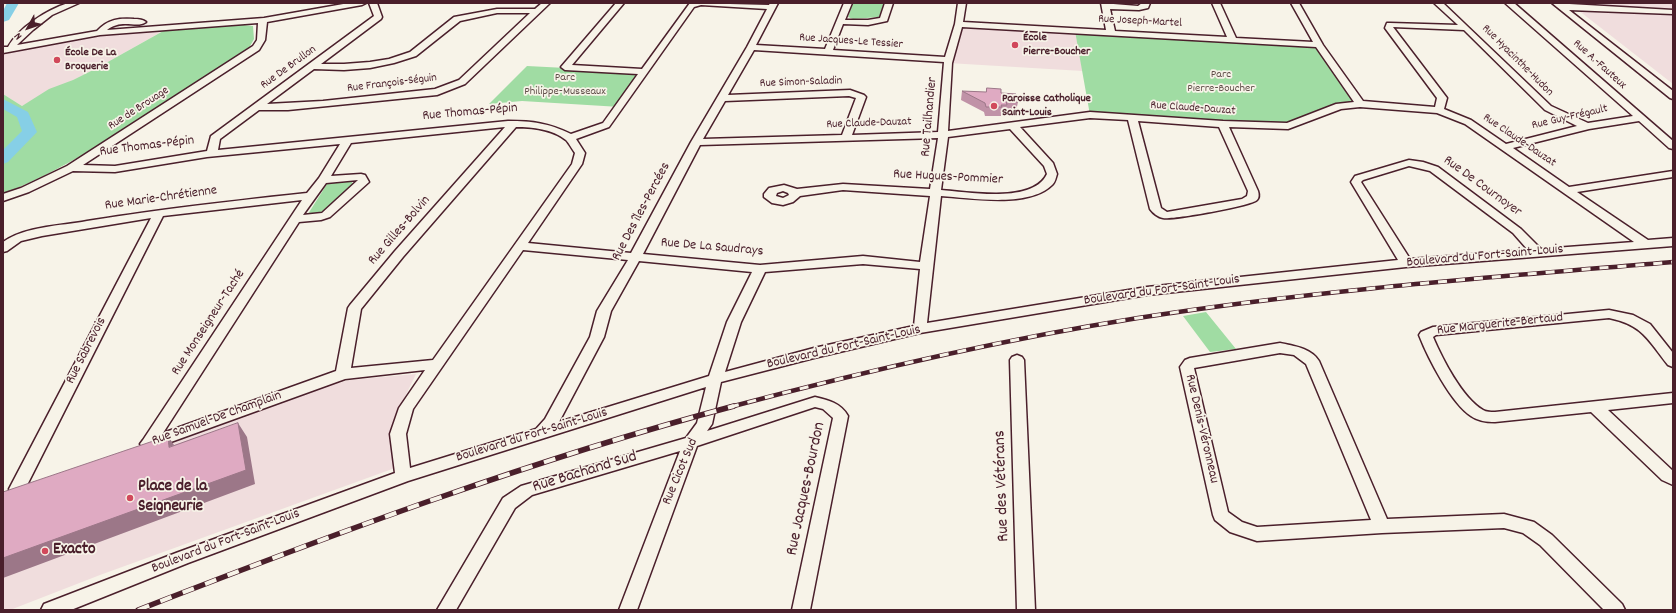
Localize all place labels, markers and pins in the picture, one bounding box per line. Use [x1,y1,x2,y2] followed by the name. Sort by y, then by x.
[1023,31,1090,59] place label: École Pierre-Boucher
[1010,40,1020,50] marker: École Pierre-Boucher
[65,46,116,74] place label: École De La Broquerie
[52,55,62,65] marker: École De La Broquerie
[1002,92,1091,120] place label: Paroisse Catholique Saint-Louis
[989,101,999,111] marker: Paroisse Catholique Saint-Louis
[138,478,207,518] place label: Place de la Seigneurie
[125,493,135,503] marker: Place de la Seigneurie
[53,541,96,561] place label: Exacto
[40,546,50,556] marker: Exacto

